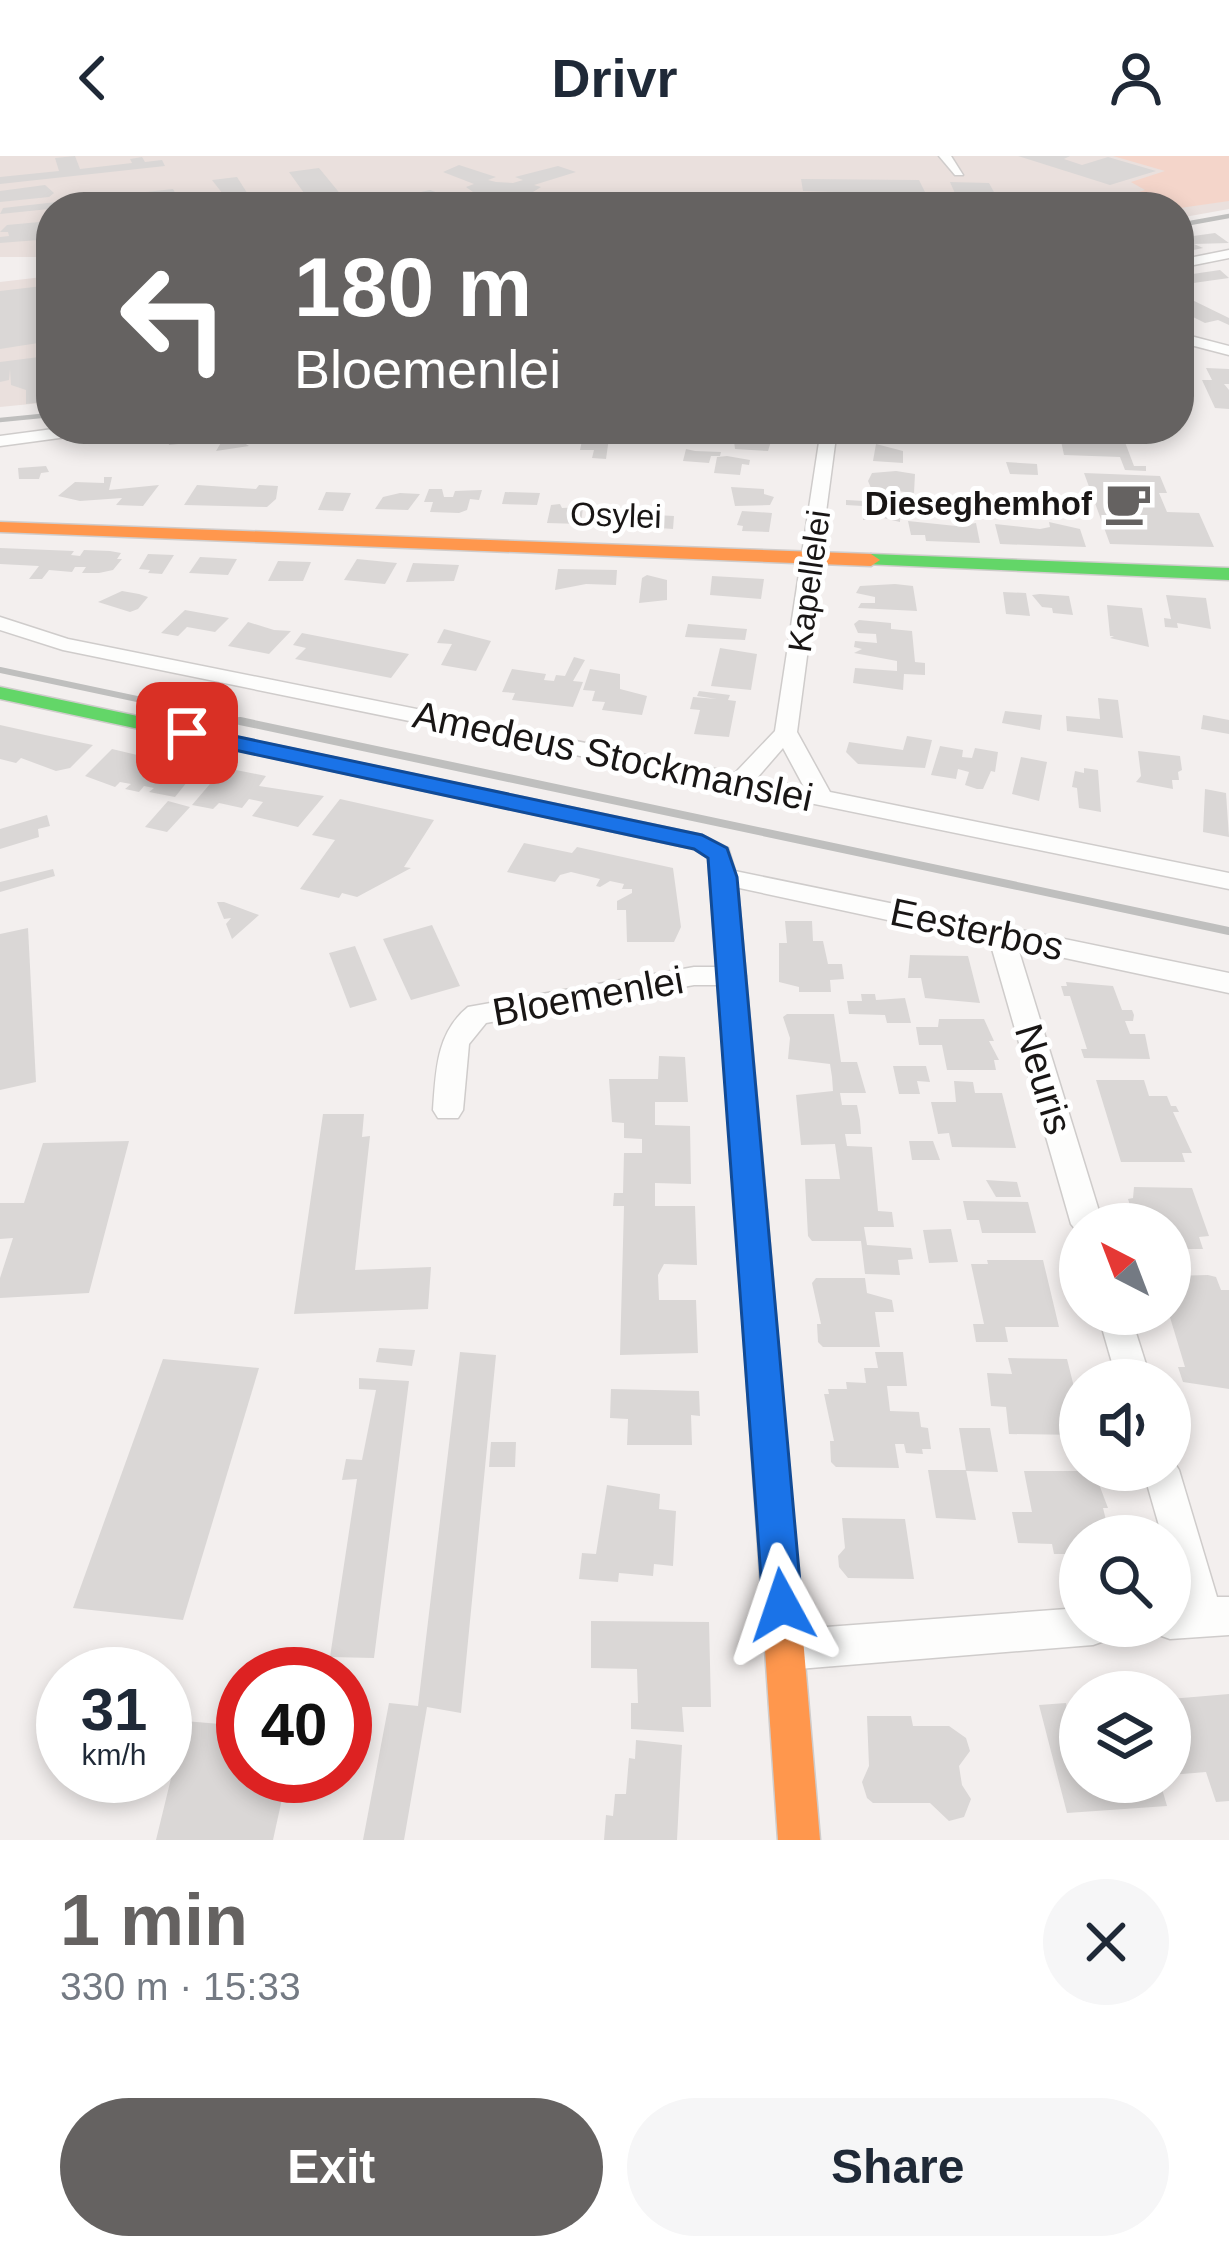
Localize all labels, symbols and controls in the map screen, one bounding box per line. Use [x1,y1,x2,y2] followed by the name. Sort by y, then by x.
[60,45,126,111] icon: back
[1103,45,1169,111] icon: person
[551,48,678,108] text: Drivr
[96,240,252,396] icon: left
[294,240,532,334] text: 180 m
[294,339,561,399] text: Bloemenlei
[1103,478,1153,528] cafe icon: Dieseghemhof
[865,485,1093,522] place label: Dieseghemhof
[570,495,662,535] street label: Osylei
[781,508,837,654] street label: Kapellelei
[136,682,238,784] pin
[409,693,817,819] street label: Amedeus Stockmanslei
[154,700,220,766] icon: arrive
[887,890,1067,968] street label: Eesterbos
[489,958,687,1034] street label: Bloemenlei
[1007,1019,1081,1139] street label: Neuris
[1059,1203,1191,1335] north arrow
[1059,1203,1191,1803] map controls
[1059,1359,1191,1491] button: sound
[1059,1515,1191,1647] button: search
[719,1542,845,1668] position arrow
[216,1647,372,1803] speed limit sign: 40
[1059,1671,1191,1803] button: layers
[81,1676,147,1743] text: 31
[81,1738,147,1771] text: km/h
[1043,1879,1169,2005] button: close
[60,1880,248,1960] text: 1 min
[60,1965,301,2008] text: 330 m · 15:33
[60,2098,603,2236] button: Exit
[627,2098,1169,2236] button: Share

